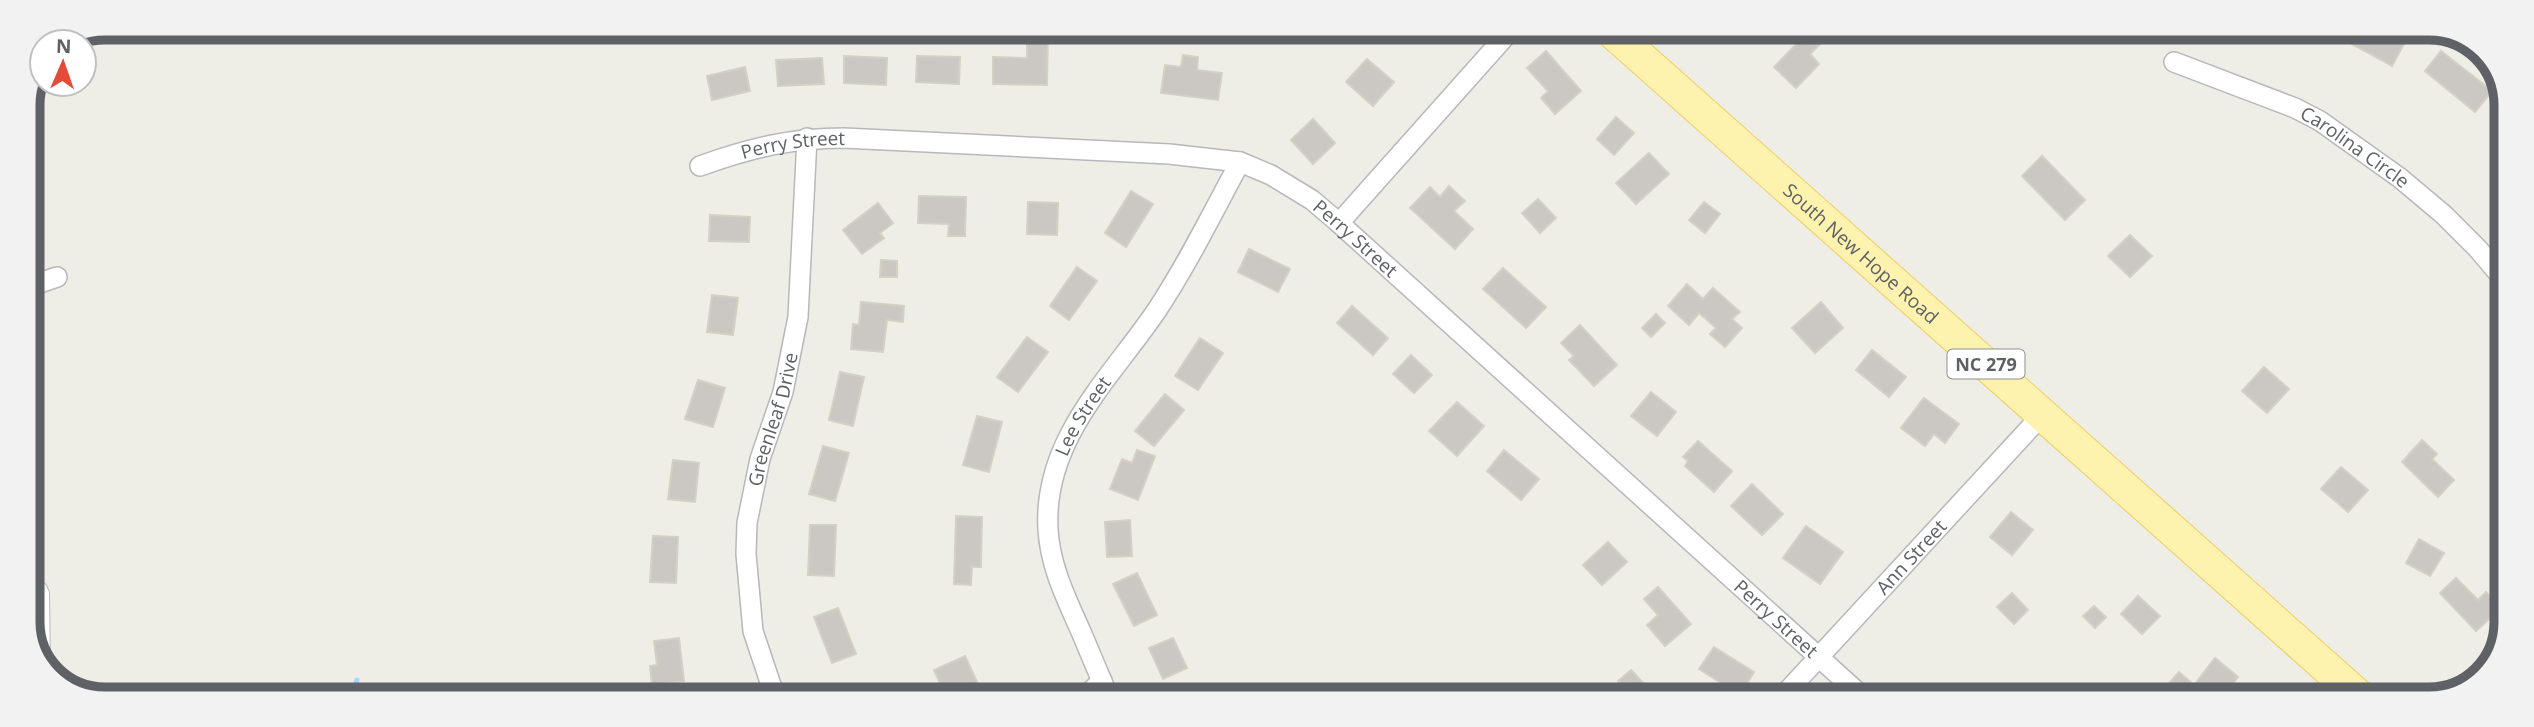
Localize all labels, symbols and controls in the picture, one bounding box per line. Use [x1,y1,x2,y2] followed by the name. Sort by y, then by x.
[28,28,98,98] north arrow
[55,33,72,59] text: N
[2296,100,2415,194] street label: Carolina Circle
[738,125,845,165] street label: Perry Street
[1778,177,1944,329] street label: South New Hope Road
[1308,194,1404,283] street label: Perry Street
[742,350,804,488] street label: Greenleaf Drive
[1948,350,2024,378] road number: NC 279
[1049,370,1117,460] street label: Lee Street
[1870,514,1953,600] street label: Ann Street
[1728,574,1824,664] street label: Perry Street

